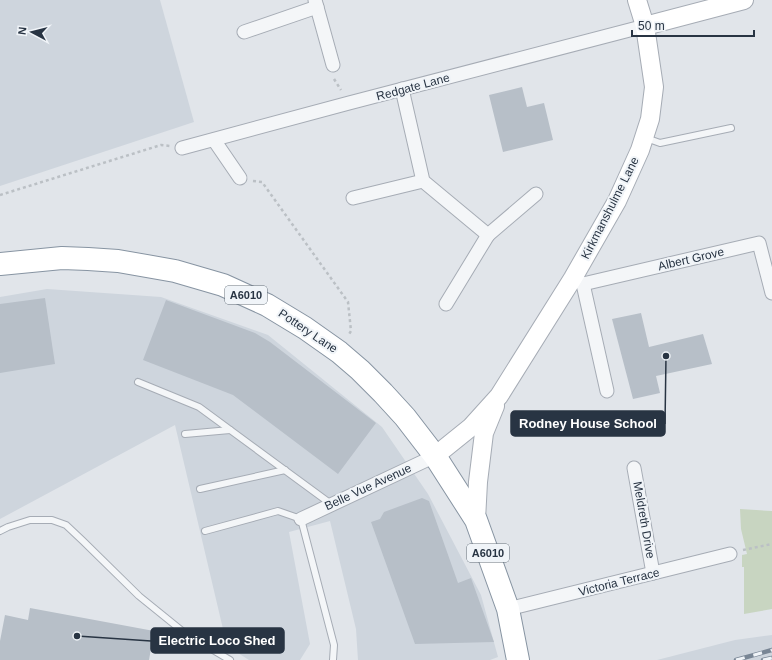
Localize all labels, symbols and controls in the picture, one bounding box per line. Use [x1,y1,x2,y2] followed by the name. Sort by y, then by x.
[12,12,52,52] north arrow
[632,12,754,38] scale bar
[638,19,665,33] text: 50 m
[16,26,29,35] text: N
[375,70,452,104] street label: Redgate Lane
[578,154,642,261] street label: Kirkmanshulme Lane
[657,245,726,273] street label: Albert Grove
[225,286,267,304] road number: A6010
[276,306,340,356] street label: Pottery Lane
[511,411,665,436] callout: Rodney House School
[519,416,657,431] text: Rodney House School
[322,461,414,513] street label: Belle Vue Avenue
[630,480,658,560] street label: Meldreth Drive
[467,544,509,562] road number: A6010
[577,565,661,599] street label: Victoria Terrace
[151,628,284,653] callout: Electric Loco Shed
[158,633,276,648] text: Electric Loco Shed

